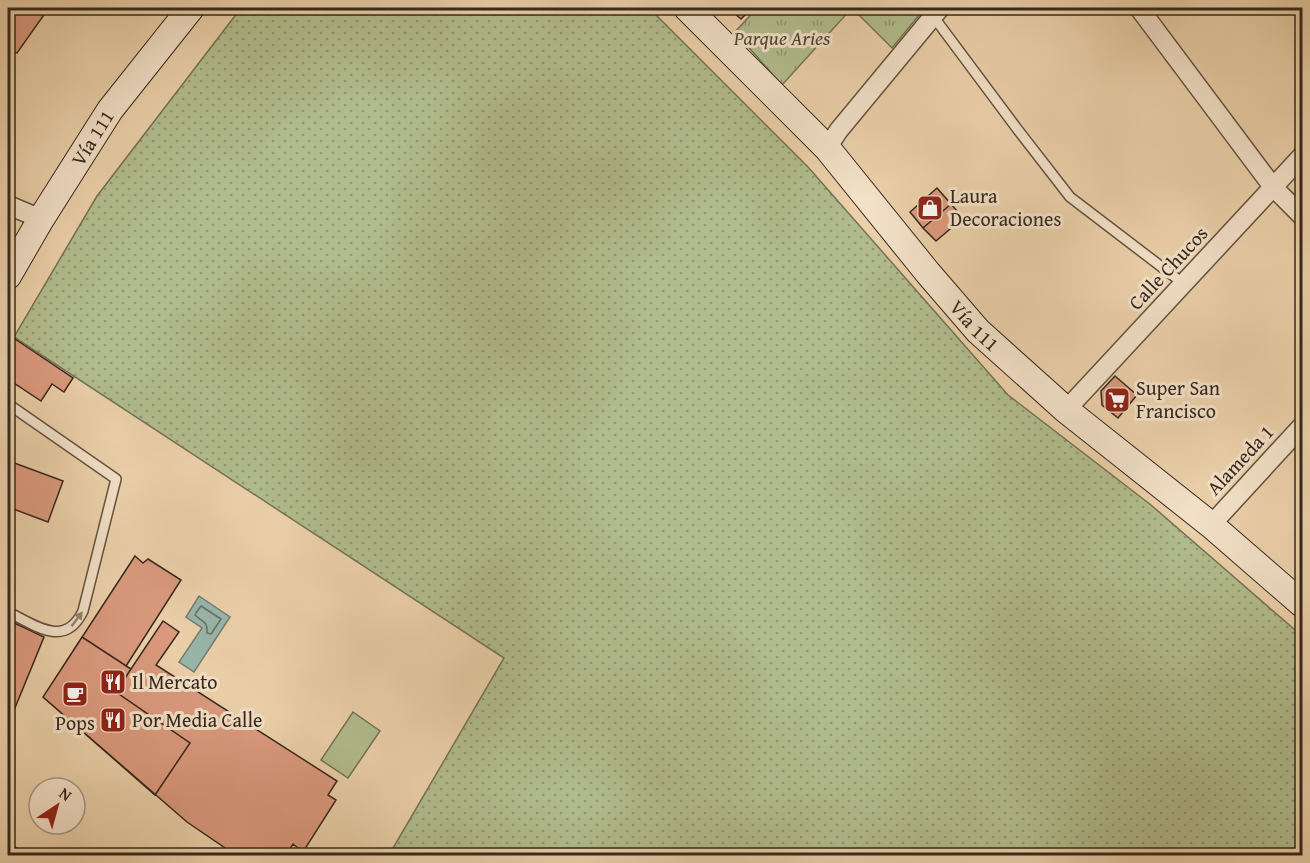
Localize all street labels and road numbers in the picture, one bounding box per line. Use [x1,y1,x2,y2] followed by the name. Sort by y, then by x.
[63,104,121,171] street label: Vía 111
[1121,219,1214,316] street label: Calle Chucos
[943,293,1006,358] street label: Vía 111
[1199,418,1280,501] street label: Alameda 1

